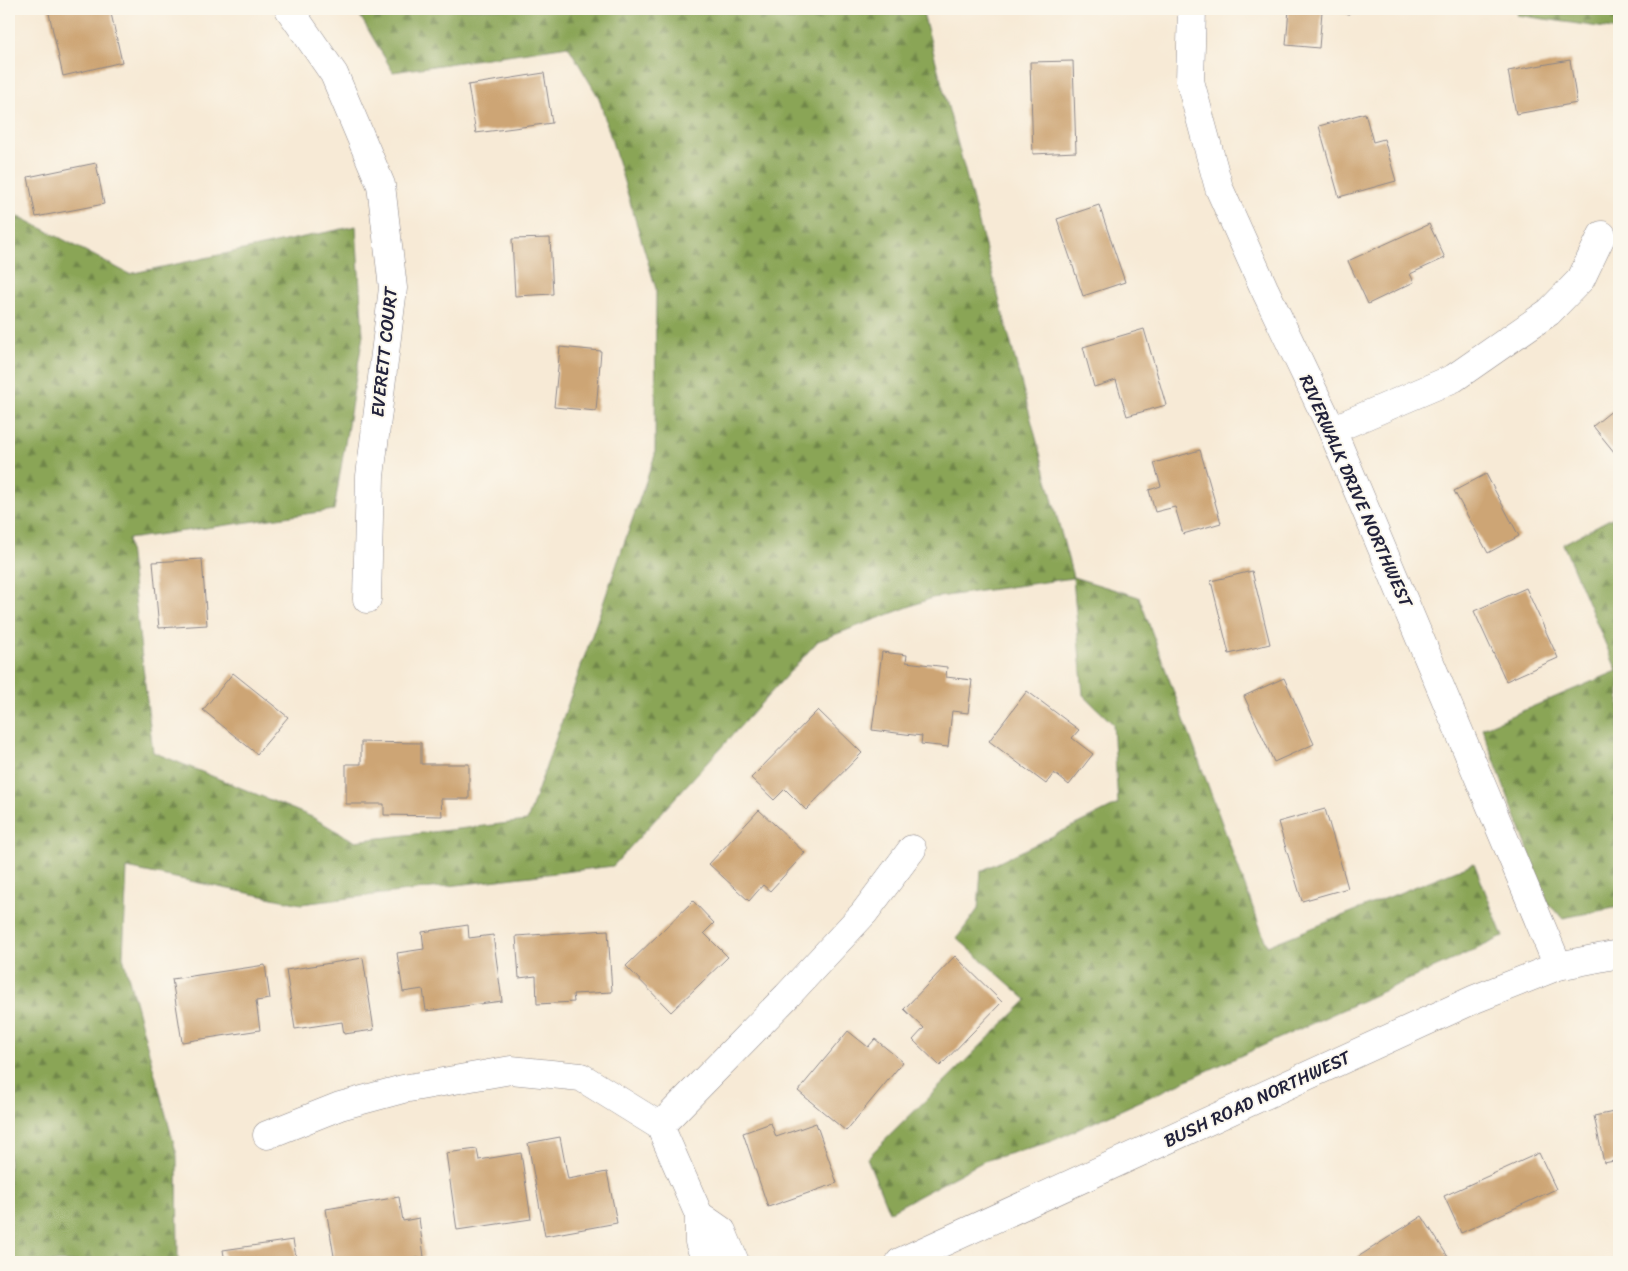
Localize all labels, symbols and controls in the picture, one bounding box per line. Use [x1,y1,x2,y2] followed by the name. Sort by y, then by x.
[361,284,407,419] street label: EVERETT COURT
[1290,369,1422,614] street label: RIVERWALK DRIVE NORTHWEST
[1158,1041,1357,1156] street label: BUSH ROAD NORTHWEST

